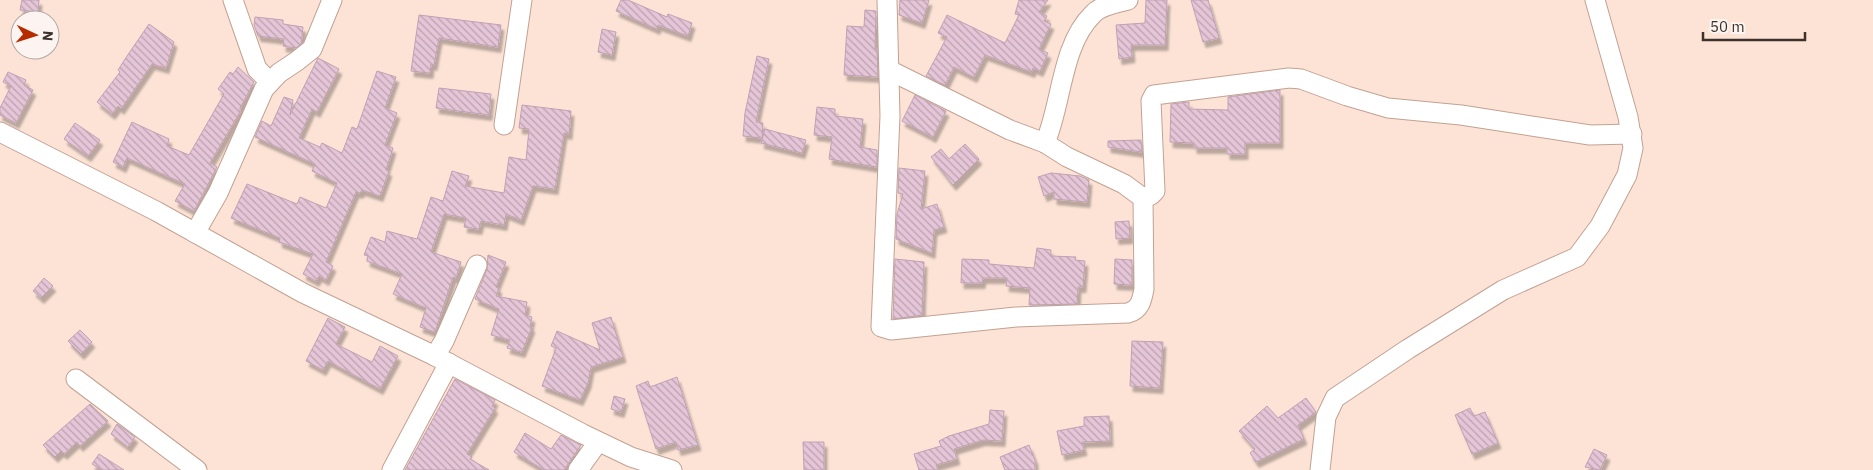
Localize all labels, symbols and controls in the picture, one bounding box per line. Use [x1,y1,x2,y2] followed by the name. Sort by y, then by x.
[10,10,60,60] north arrow
[1703,10,1806,42] scale bar
[1710,17,1745,36] text: 50 m
[39,30,57,42] text: N

